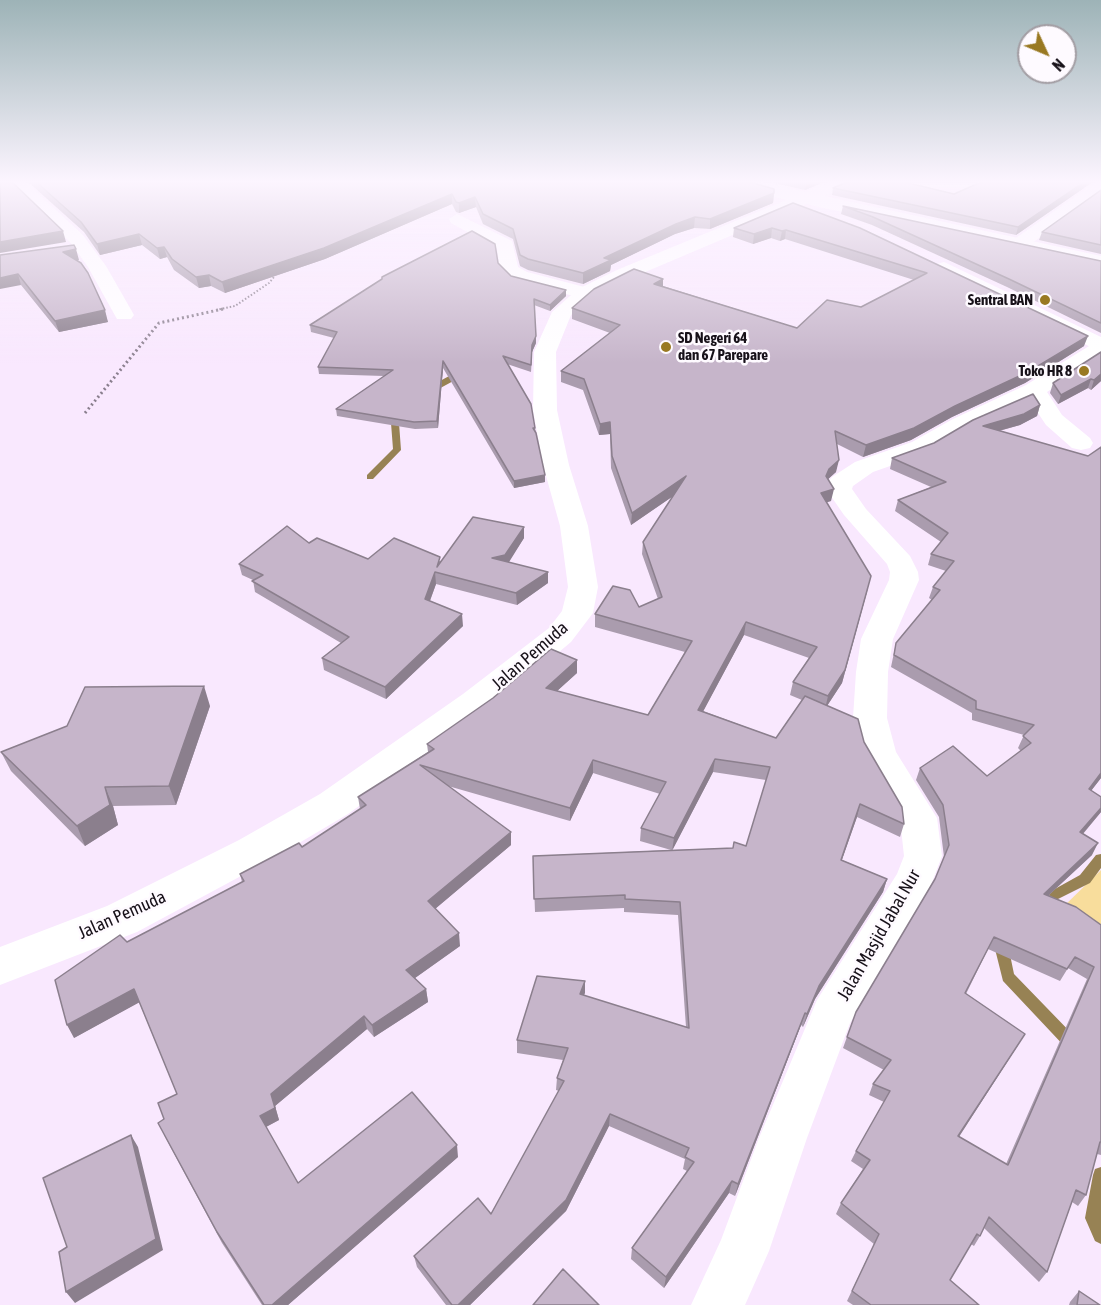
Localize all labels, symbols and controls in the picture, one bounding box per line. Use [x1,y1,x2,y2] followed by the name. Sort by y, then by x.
[1017,24,1077,84] north arrow
[1049,55,1068,75] text: N
[968,291,1033,309] place label: Sentral BAN
[1038,293,1052,307] marker: Sentral BAN
[678,329,768,364] place label: SD Negeri 64 dan 67 Parepare
[659,340,673,354] marker: SD Negeri 64 dan 67 Parepare
[1019,362,1072,380] place label: Toko HR 8
[1077,364,1091,378] marker: Toko HR 8
[488,617,572,695] street label: Jalan Pemuda
[833,866,925,1004] street label: Jalan Masjid Jabal Nur
[75,886,169,944] street label: Jalan Pemuda

